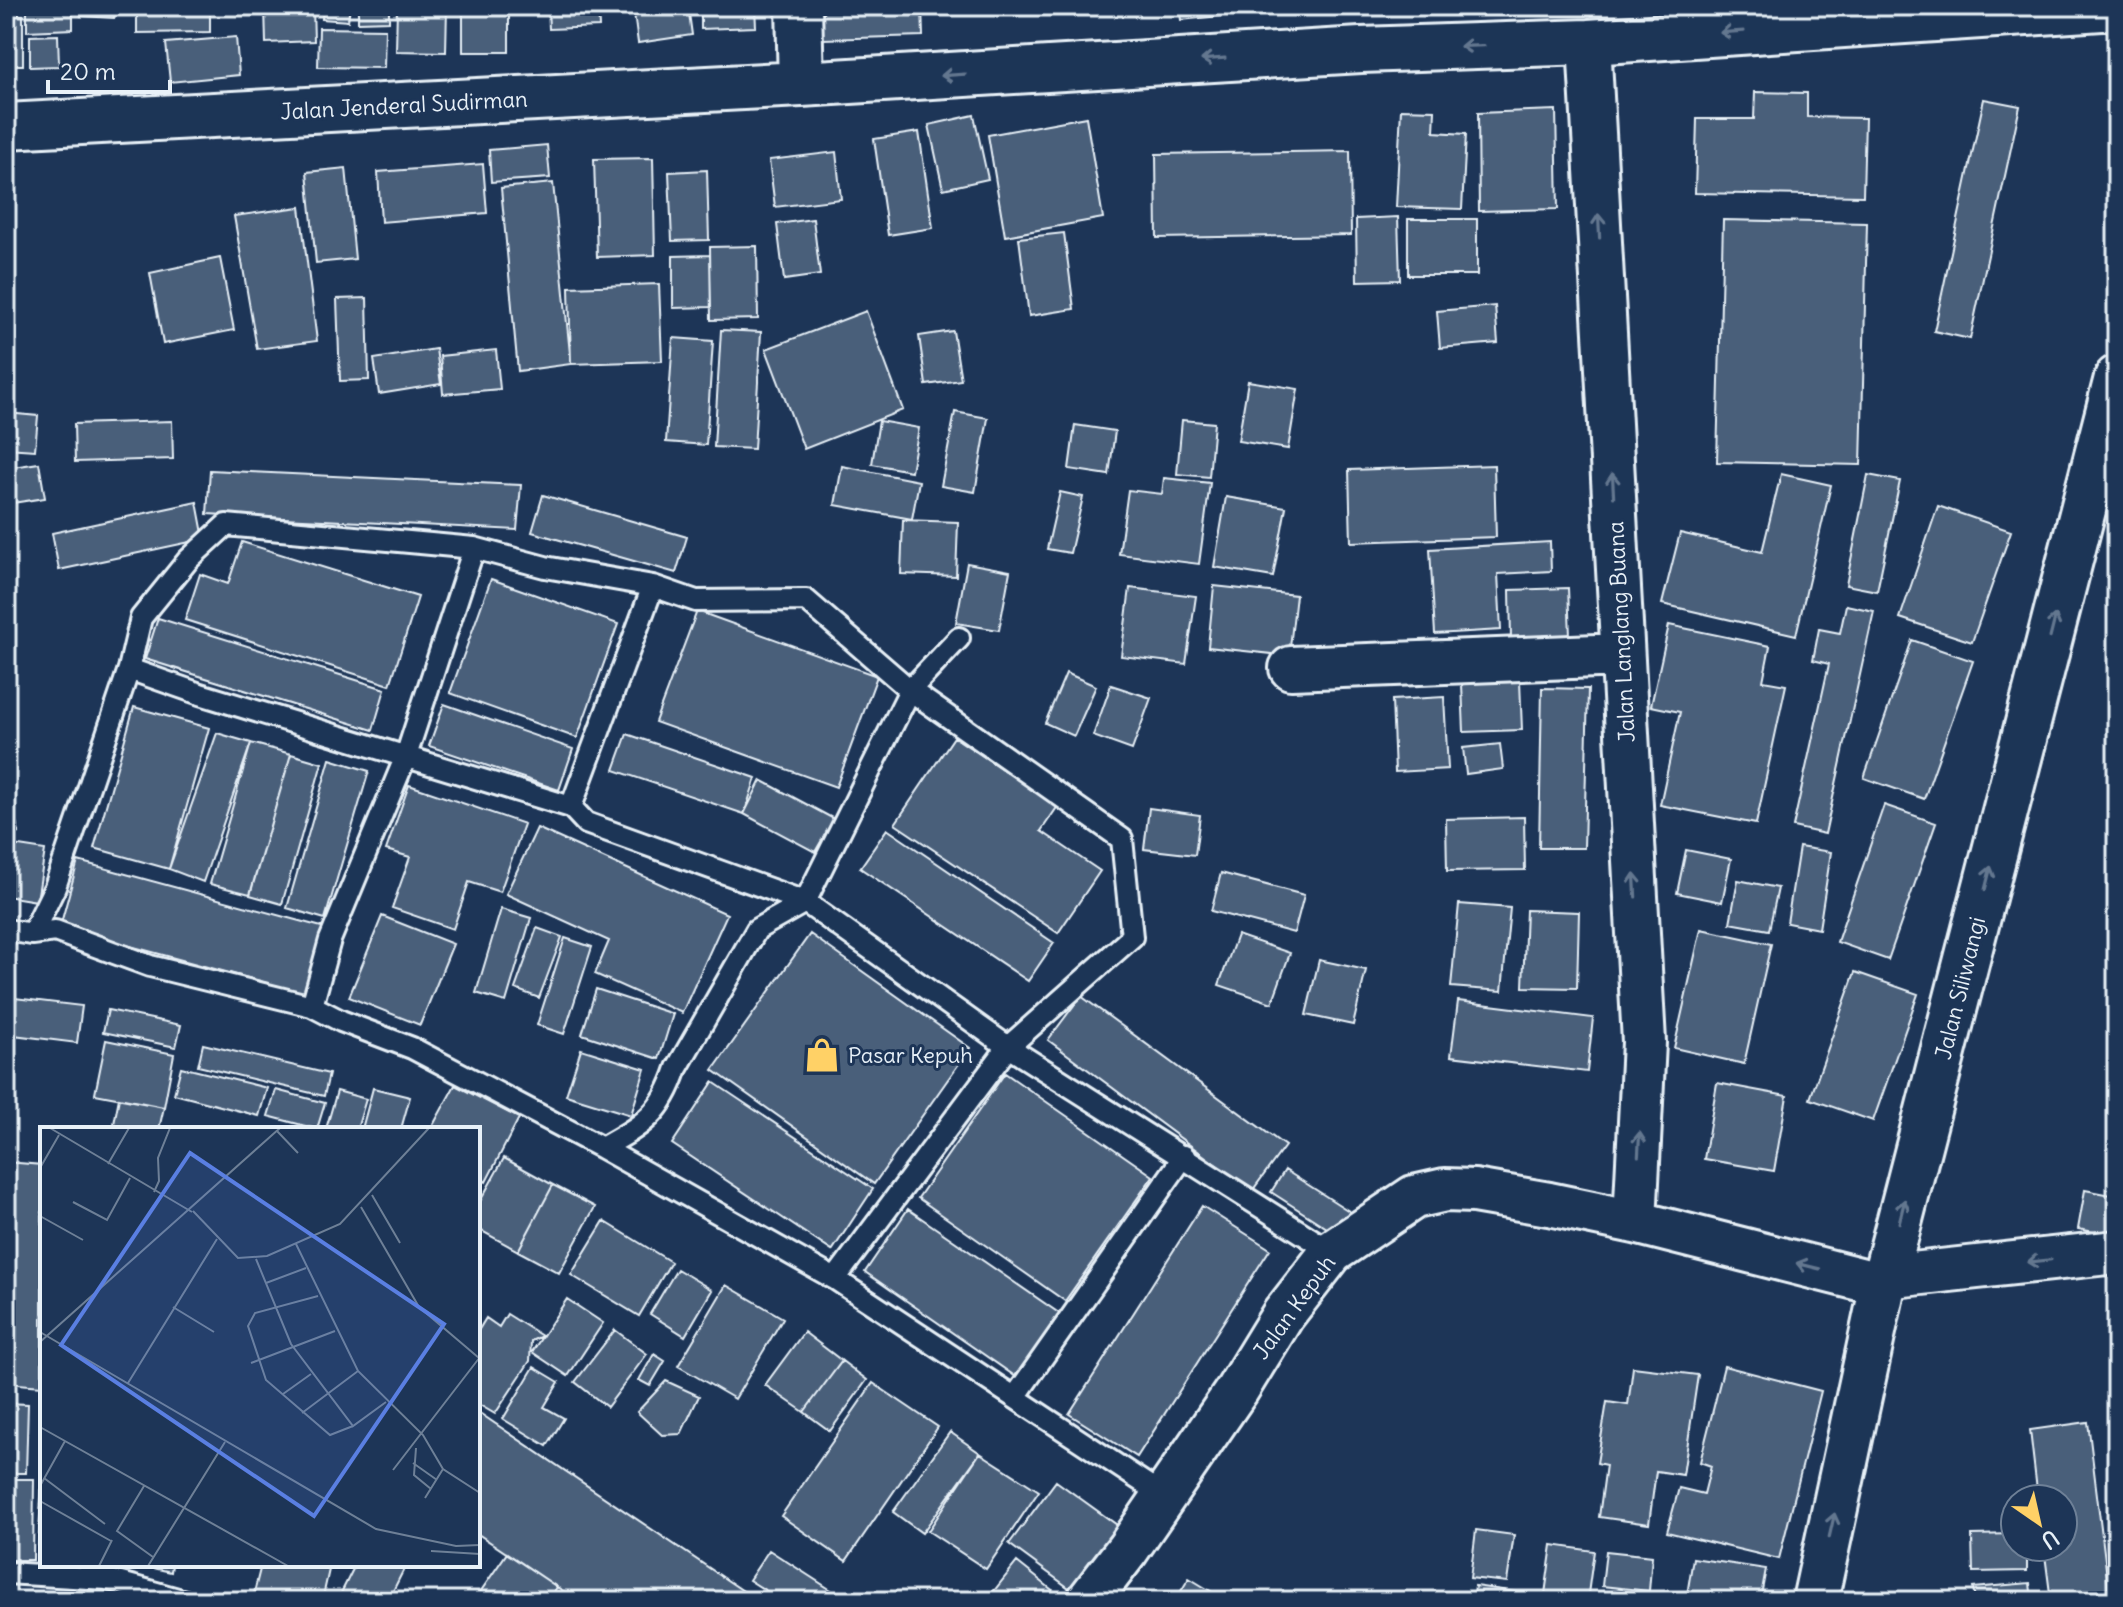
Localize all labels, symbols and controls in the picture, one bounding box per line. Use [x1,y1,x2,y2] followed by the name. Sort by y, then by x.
[1719,25,1746,40] one-way arrow
[1459,38,1486,53] one-way arrow
[48,44,170,94] scale bar
[1200,52,1227,67] one-way arrow
[60,56,116,86] text: 20 m
[940,68,967,83] one-way arrow
[280,85,528,125] street label: Jalan Jenderal Sudirman
[1591,213,1606,240] one-way arrow
[1605,472,1620,499] one-way arrow
[1601,521,1641,743] street label: Jalan Langlang Buana
[2046,614,2061,640] one-way arrow
[1981,866,1996,892] one-way arrow
[1628,872,1643,899] one-way arrow
[1929,914,1991,1062] street label: Jalan Siliwangi
[803,1036,841,1074] shop icon: Pasar Kepuh
[848,1041,973,1069] place label: Pasar Kepuh
[40,1127,480,1567] inset map
[1632,1131,1647,1158] one-way arrow
[1896,1199,1911,1225] one-way arrow
[1247,1249,1341,1365] street label: Jalan Kepuh
[2027,1253,2053,1268] one-way arrow
[1795,1257,1821,1272] one-way arrow
[1999,1483,2079,1563] north arrow
[1825,1513,1840,1538] one-way arrow
[2036,1524,2064,1555] text: U

